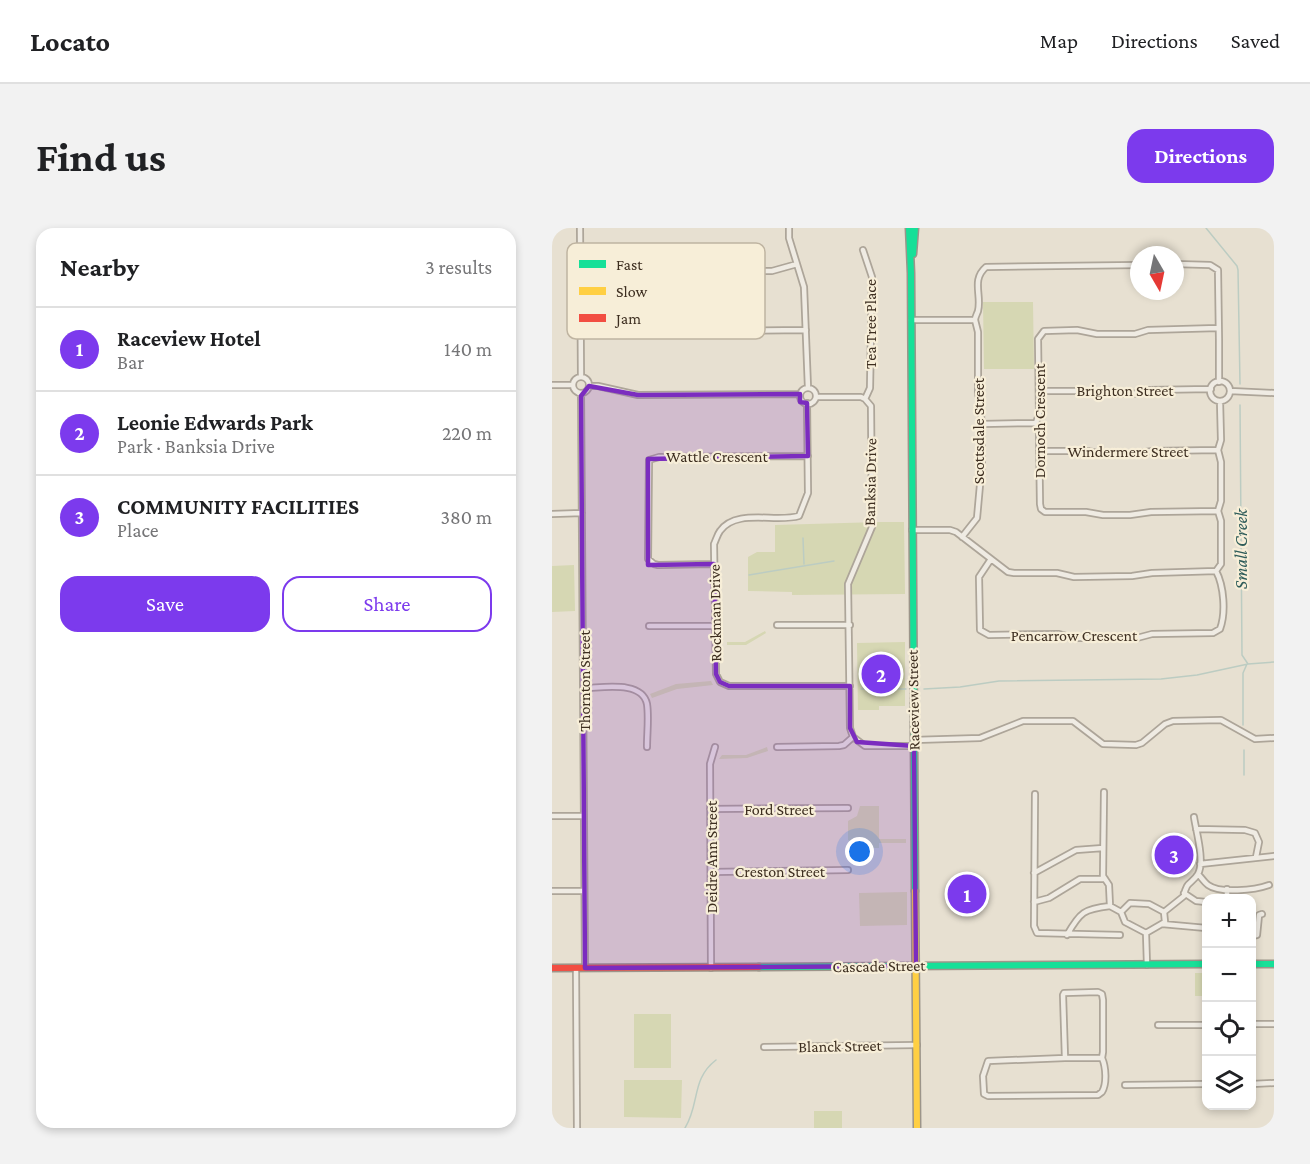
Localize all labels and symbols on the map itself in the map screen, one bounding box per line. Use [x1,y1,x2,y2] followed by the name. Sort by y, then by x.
[567,243,765,339] legend
[1130,246,1184,300] north arrow
[616,256,643,273] text: Fast
[862,279,879,369] street label: Tea Tree Place
[616,283,648,300] text: Slow
[614,310,641,328] text: Jam
[1031,363,1048,478] street label: Dornoch Crescent
[970,377,987,484] street label: Scottsdale Street
[1076,382,1174,400] street label: Brighton Street
[861,438,879,526] street label: Banksia Drive
[1067,443,1189,460] street label: Windermere Street
[666,448,769,465] street label: Wattle Crescent
[1231,508,1251,589] water label: Small Creek
[706,564,724,662] street label: Rockman Drive
[1011,627,1138,644] street label: Pencarrow Crescent
[576,629,593,732] street label: Thornton Street
[904,649,922,750] street label: Raceview Street
[862,652,900,696] pin: 2
[703,800,720,913] street label: Deidre Ann Street
[744,801,815,818] street label: Ford Street
[1154,832,1194,878] pin: 3
[845,837,874,866] your location
[735,863,826,880] street label: Creston Street
[948,872,986,916] pin: 1
[832,957,926,975] street label: Cascade Street
[798,1037,883,1055] street label: Blanck Street

